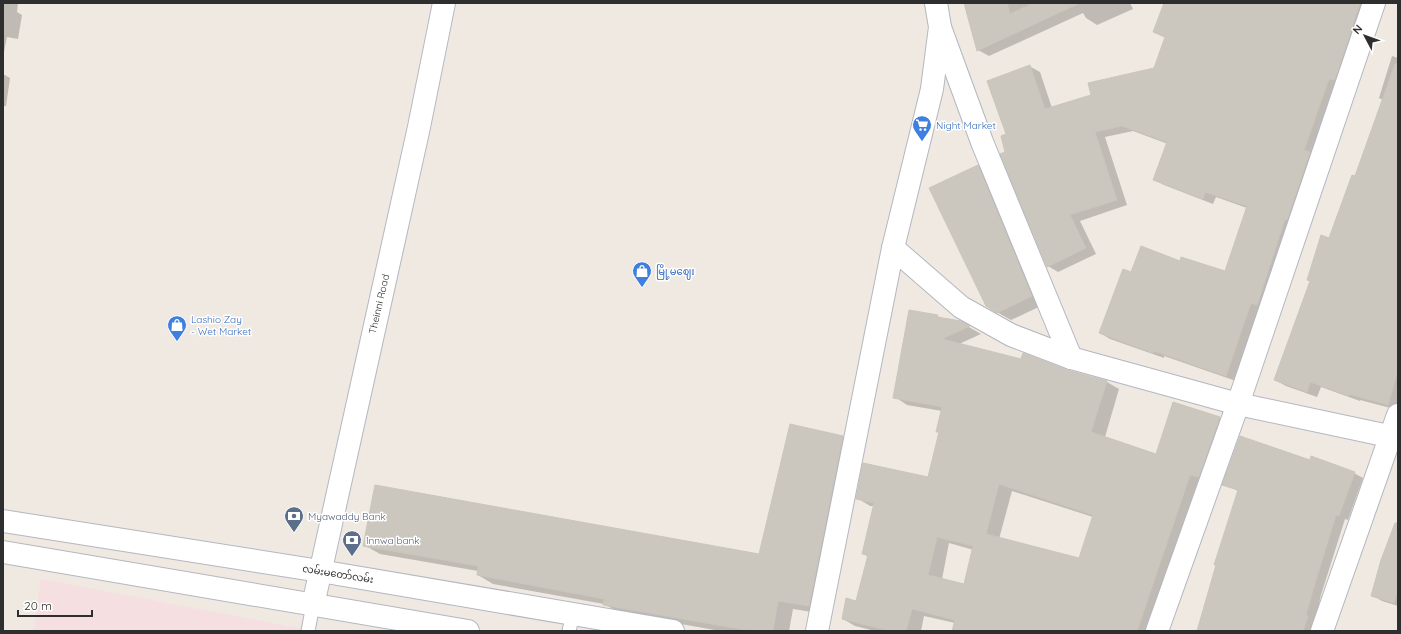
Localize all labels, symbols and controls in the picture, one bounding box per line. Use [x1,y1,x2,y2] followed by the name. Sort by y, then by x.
[1345,16,1385,56] north arrow
[1350,22,1365,37] text: N
[911,114,933,142] supermarket icon: Night Market
[936,119,996,132] place label: Night Market
[631,260,653,288] shop icon: မြို့မဈေး
[656,264,695,280] place label: မြို့မဈေး
[366,273,392,335] street label: Theinni Road
[191,313,252,338] place label: Lashio Zay - Wet Market
[166,314,188,342] shop icon: Lashio Zay - Wet Market
[283,505,305,533] bank icon: Myawaddy Bank
[308,510,386,523] place label: Myawaddy Bank
[341,529,363,557] bank icon: Innwa bank
[366,534,420,547] place label: Innwa bank
[302,561,375,586] street label: လမ်းမတော်လမ်း
[18,592,92,618] scale bar
[24,598,52,613] text: 20 m

